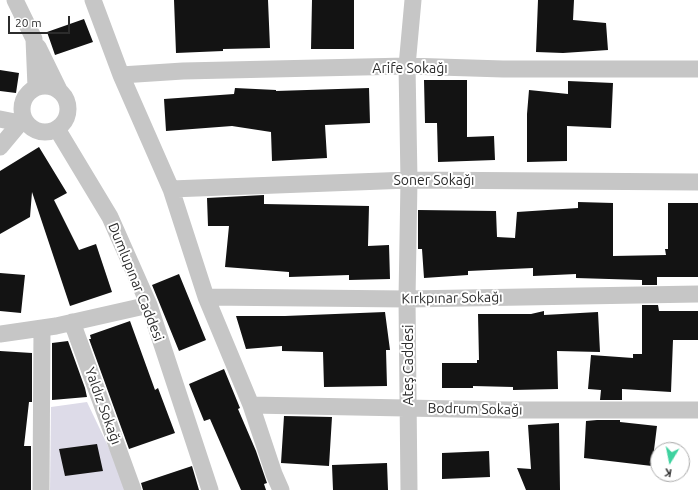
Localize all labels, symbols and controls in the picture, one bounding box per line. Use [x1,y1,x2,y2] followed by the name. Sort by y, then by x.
[10,8,72,34] scale bar
[15,16,42,29] text: 20 m
[372,60,448,76] street label: Arife Sokağı
[394,172,474,188] street label: Soner Sokağı
[105,220,167,344] street label: Dumlupınar Caddesi
[401,289,503,307] street label: Kırkpınar Sokağı
[400,325,416,405] street label: Ateş Caddesi
[81,365,125,447] street label: Yaldız Sokağı
[427,400,523,418] street label: Bodrum Sokağı
[650,442,690,482] north arrow
[663,466,673,479] text: K

